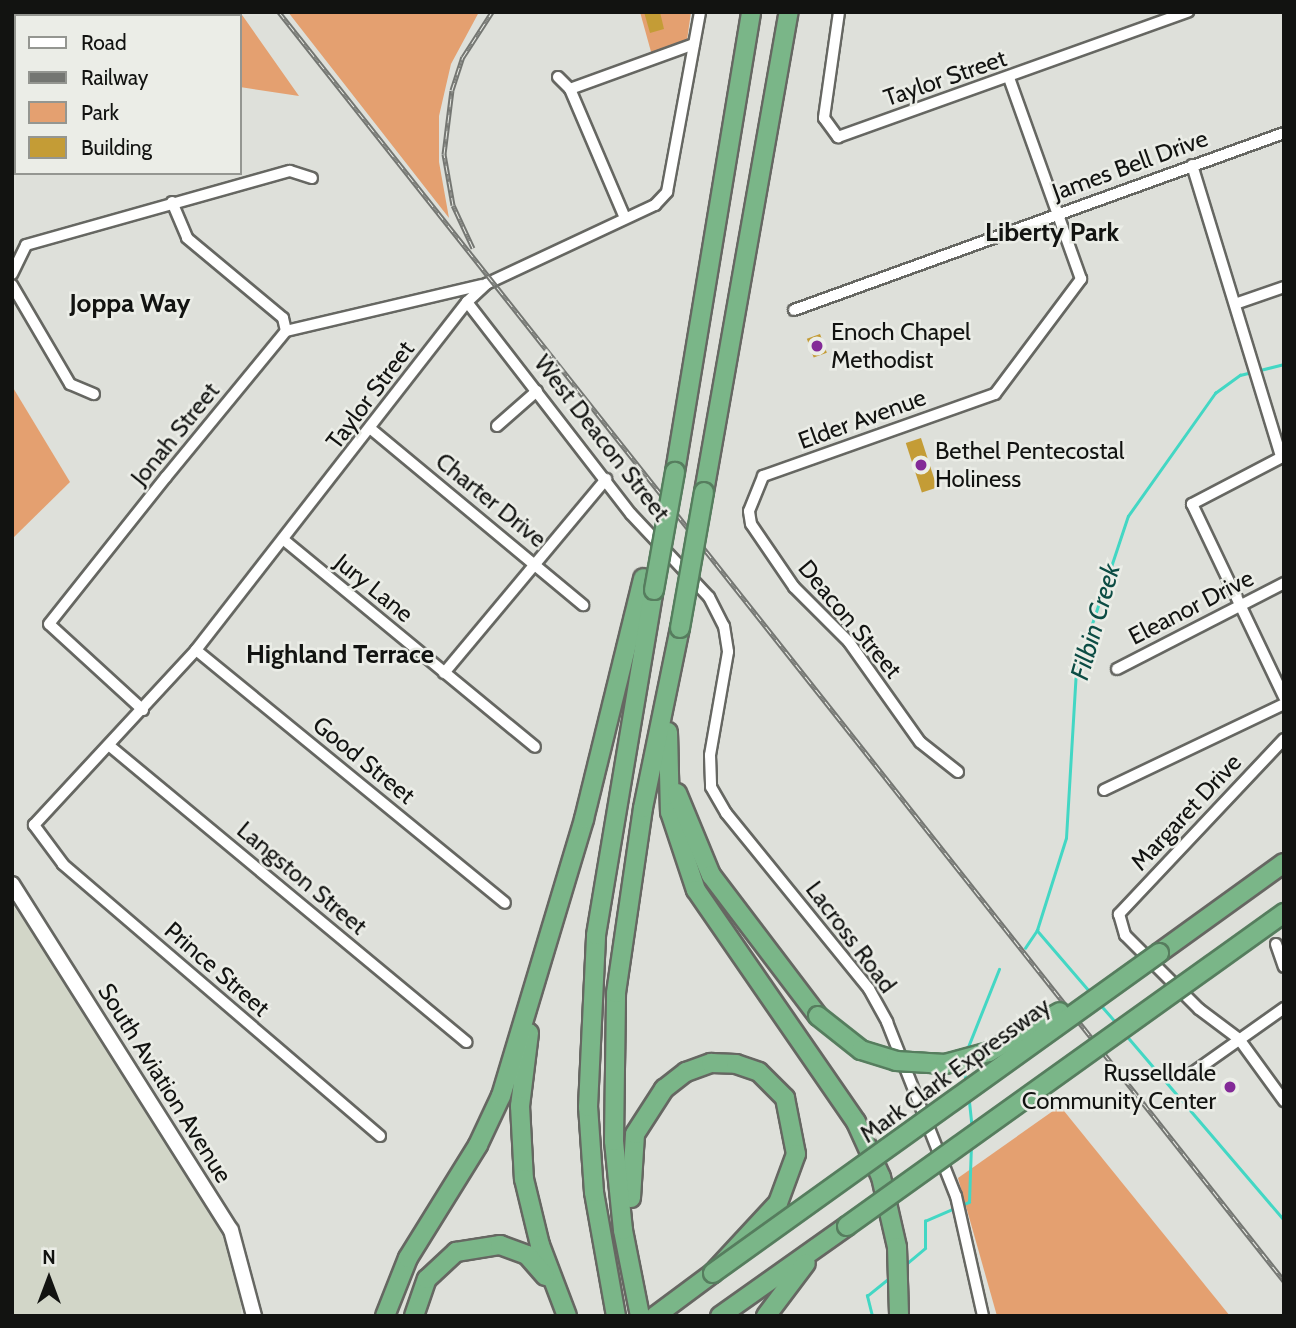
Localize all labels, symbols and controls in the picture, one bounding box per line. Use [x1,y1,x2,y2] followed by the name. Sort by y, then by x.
[14,14,242,175] legend
[81,30,127,55] text: Road
[880,44,1010,112] street label: Taylor Street
[81,65,148,90] text: Railway
[81,100,119,125] text: Park
[1048,124,1212,206] street label: James Bell Drive
[81,135,152,160] text: Building
[985,217,1119,249] district label: Liberty Park
[70,288,190,320] district label: Joppa Way
[831,318,971,374] place label: Enoch Chapel Methodist
[320,335,420,455] street label: Taylor Street
[809,338,825,354] marker: Enoch Chapel Methodist
[528,349,676,527] street label: West Deacon Street
[125,377,225,491] street label: Jonah Street
[794,383,930,455] street label: Elder Avenue
[935,437,1124,493] place label: Bethel Pentecostal Holiness
[430,447,552,553] street label: Charter Drive
[913,457,929,473] marker: Bethel Pentecostal Holiness
[329,548,419,628] street label: Jury Lane
[792,554,908,684] street label: Deacon Street
[1065,560,1127,684] water label: Filbin Creek
[1124,563,1258,651] street label: Eleanor Drive
[246,639,434,671] district label: Highland Terrace
[307,710,421,810] street label: Good Street
[1125,748,1247,876] street label: Margaret Drive
[231,815,373,941] street label: Langston Street
[800,876,902,998] street label: Lacross Road
[159,916,275,1022] street label: Prince Street
[92,978,238,1188] street label: South Aviation Avenue
[854,991,1056,1149] street label: Mark Clark Expressway
[1022,1059,1216,1115] place label: Russelldale Community Center
[1222,1079,1238,1095] marker: Russelldale Community Center
[14,1244,84,1314] north arrow
[42,1246,56,1269] text: N

